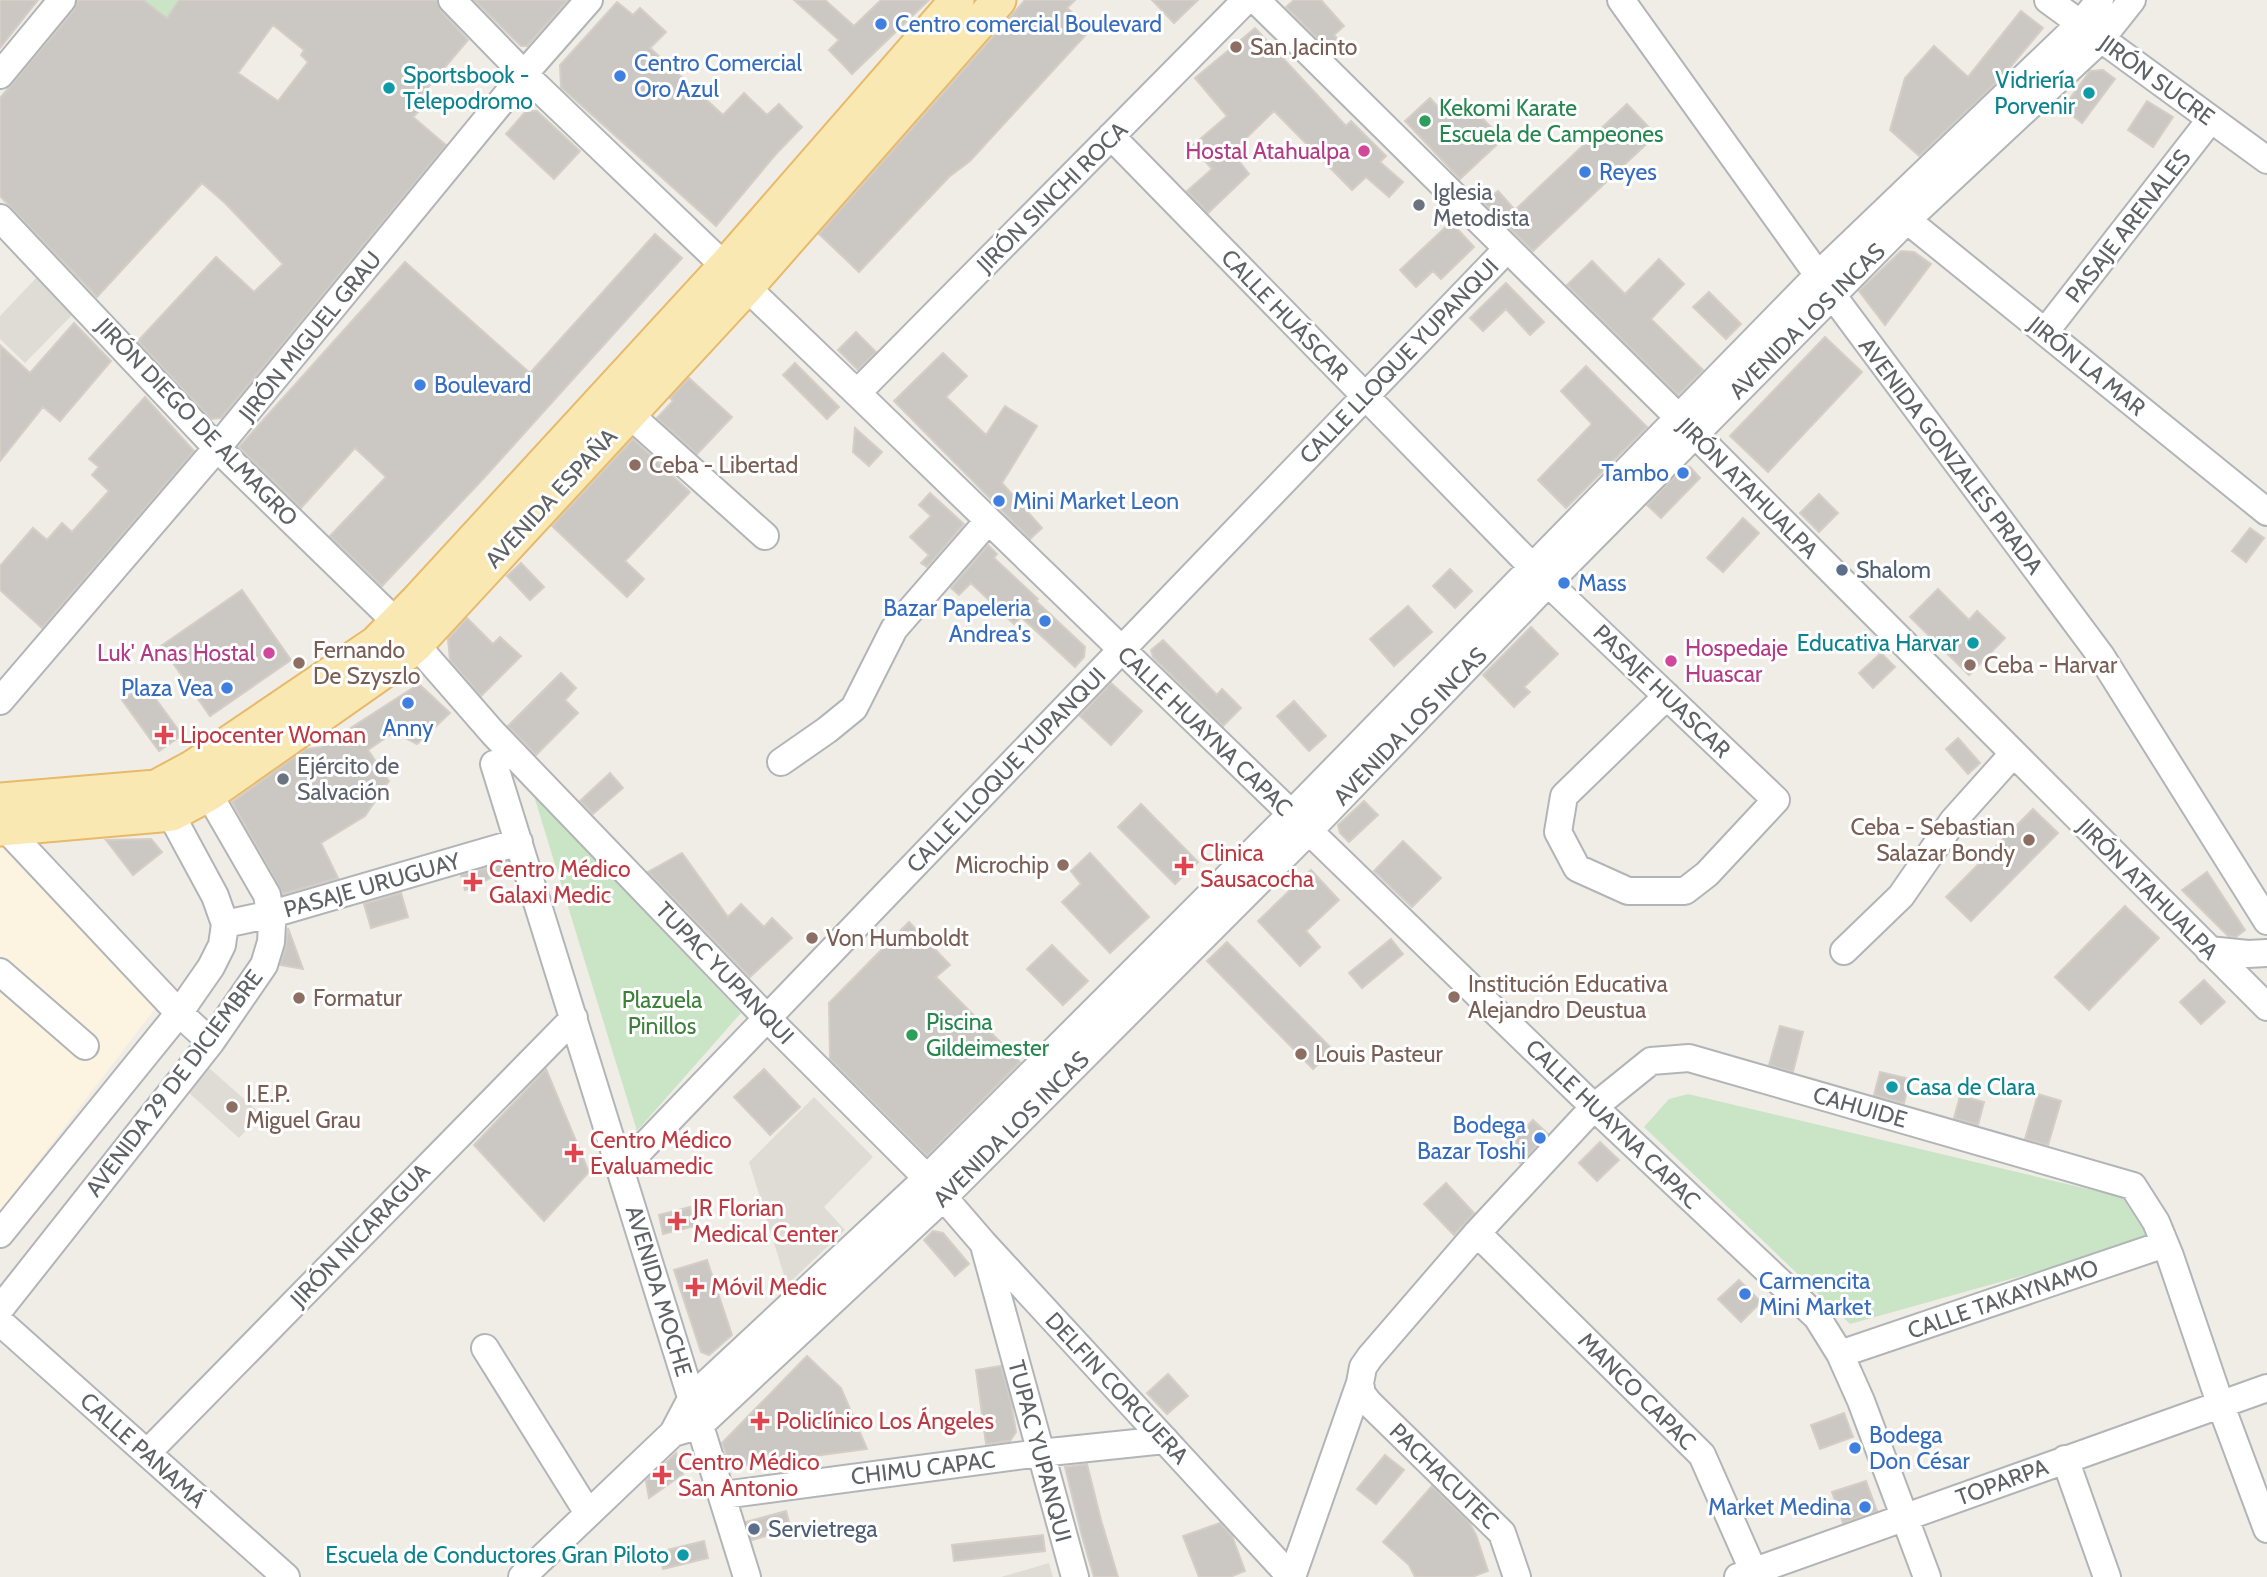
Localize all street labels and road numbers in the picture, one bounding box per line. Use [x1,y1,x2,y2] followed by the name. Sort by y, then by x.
[2093,28,2220,131] street label: JIRÓN SUCRE
[970,116,1133,279] street label: JIRÓN SINCHI ROCA
[2060,144,2196,308] street label: PASAJE ARENALES
[1723,237,1891,405] street label: AVENIDA LOS INCAS
[1215,243,1355,387] street label: CALLE HUÁSCAR
[232,245,387,427] street label: JIRÓN MIGUEL GRAU
[1294,253,1504,469] street label: CALLE LLOQUE YUPANQUI
[2022,310,2151,422] street label: JIRÓN LA MAR
[90,312,304,532] street label: JIRÓN DIEGO DE ALMAGRO
[1853,332,2049,580] street label: AVENIDA GONZALES PRADA
[1671,411,1824,564] street label: JIRÓN ATAHUALPA
[479,422,623,574] street label: AVENIDA ESPAÑA
[1587,618,1737,764] street label: PASAJE HUASCAR
[1112,640,1298,822] street label: CALLE HUAYNA CAPAC
[1327,641,1493,811] street label: AVENIDA LOS INCAS
[901,662,1111,878] street label: CALLE LLOQUE YUPANQUI
[2071,812,2224,965] street label: JIRÓN ATAHUALPA
[280,846,464,924] street label: PASAJE URUGUAY
[650,896,800,1050] street label: TUPAC YUPANQUI
[80,964,268,1202] street label: AVENIDA 29 DE DICIEMBRE
[1520,1033,1706,1215] street label: CALLE HUAYNA CAPAC
[927,1045,1095,1213] street label: AVENIDA LOS INCAS
[1810,1080,1910,1134] street label: CAHUIDE
[284,1157,436,1313] street label: JIRÓN NICARAGUA
[620,1202,698,1380] street label: AVENIDA MOCHE
[1904,1253,2102,1345] street label: CALLE TAKAYNAMO
[1039,1306,1195,1470] street label: DELFIN CORCUERA
[1573,1327,1701,1455] street label: MANCO CAPAC
[1002,1357,1078,1545] street label: TUPAC YUPANQUI
[75,1386,212,1514] street label: CALLE PANAMÁ
[1384,1417,1504,1535] street label: PACHACUTEC
[849,1445,997,1491] street label: CHIMU CAPAC
[1952,1452,2052,1512] street label: TOPARPA

